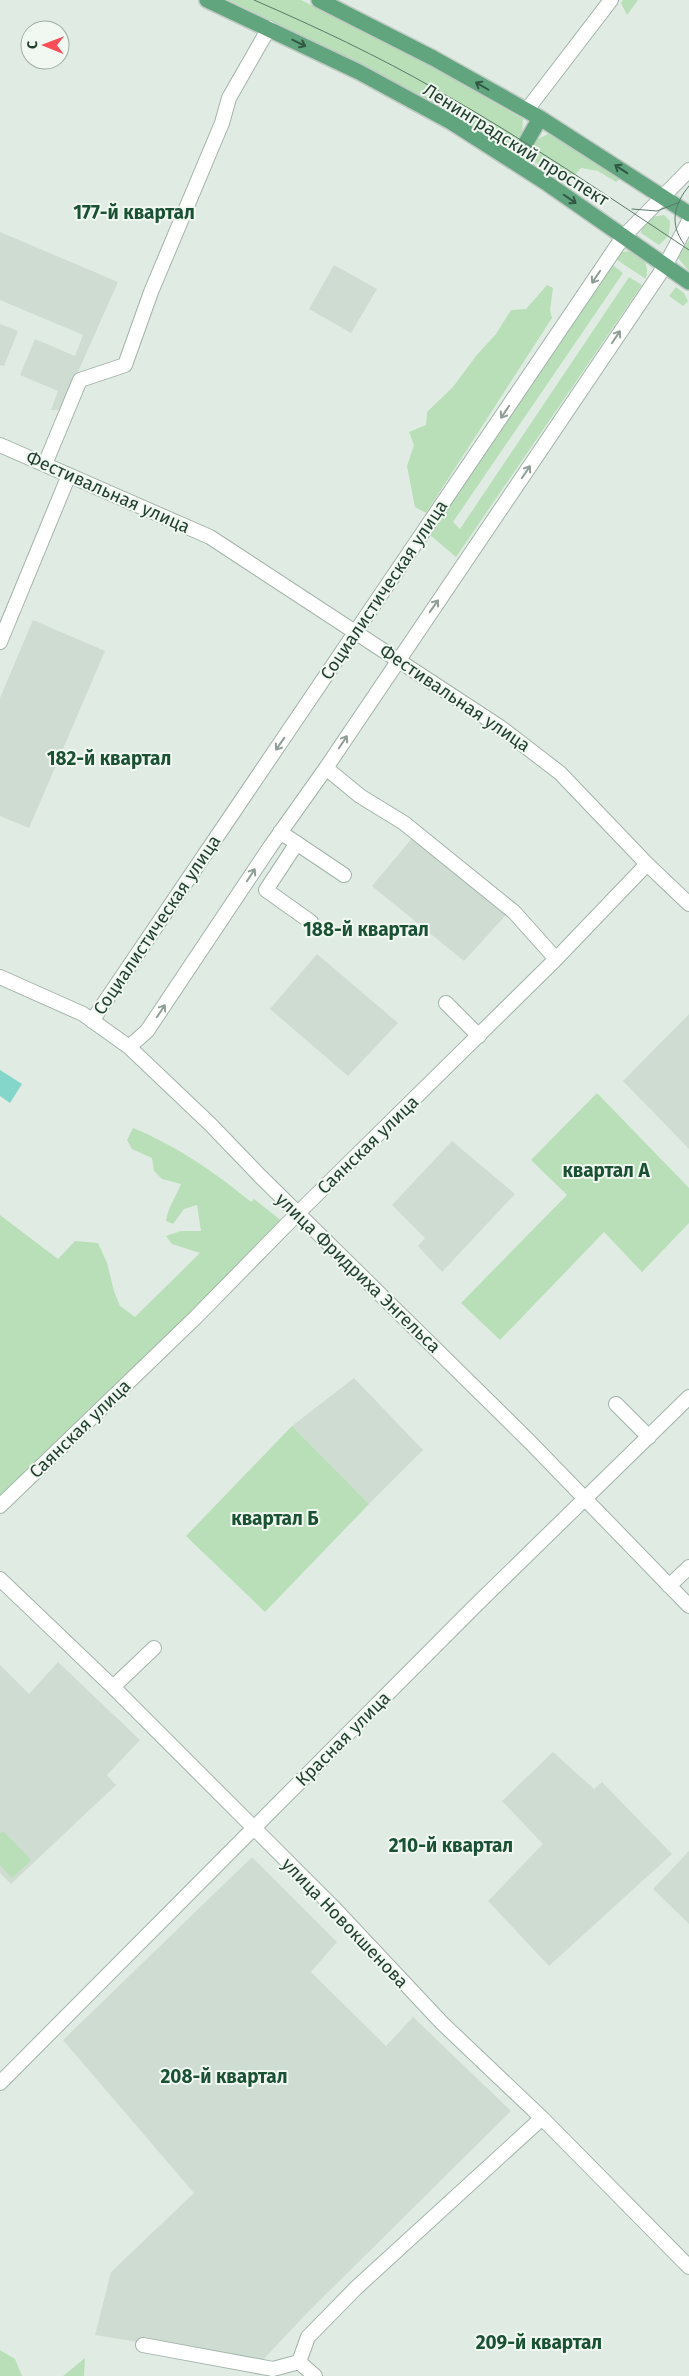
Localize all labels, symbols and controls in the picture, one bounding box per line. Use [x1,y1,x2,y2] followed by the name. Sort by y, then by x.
[20,20,70,70] north arrow
[291,39,306,48] one-way arrow
[24,41,41,49] text: С
[419,79,614,212] street label: Ленинградский проспект
[475,80,489,90] one-way arrow
[614,164,628,174] one-way arrow
[563,194,577,204] one-way arrow
[73,201,195,224] district label: 177-й квартал
[591,270,601,284] one-way arrow
[611,330,621,344] one-way arrow
[500,404,510,418] one-way arrow
[23,446,193,538] street label: Фестивальная улица
[521,465,531,479] one-way arrow
[316,496,452,684] street label: Социалистическая улица
[429,599,439,613] one-way arrow
[376,639,534,757] street label: Фестивальная улица
[338,735,348,749] one-way arrow
[275,737,285,751] one-way arrow
[47,747,171,770] district label: 182-й квартал
[89,831,225,1019] street label: Социалистическая улица
[246,869,256,883] one-way arrow
[303,918,429,941] district label: 188-й квартал
[156,1004,166,1018] one-way arrow
[313,1091,423,1199] street label: Саянская улица
[562,1159,650,1182] district label: квартал А
[271,1188,445,1358] street label: улица Фридриха Энгельса
[25,1375,135,1483] street label: Саянская улица
[231,1507,319,1530] district label: квартал Б
[291,1687,395,1791] street label: Красная улица
[389,1834,513,1857] district label: 210-й квартал
[277,1853,413,1993] street label: улица Новокшенова
[161,2065,287,2088] district label: 208-й квартал
[476,2331,602,2354] district label: 209-й квартал

